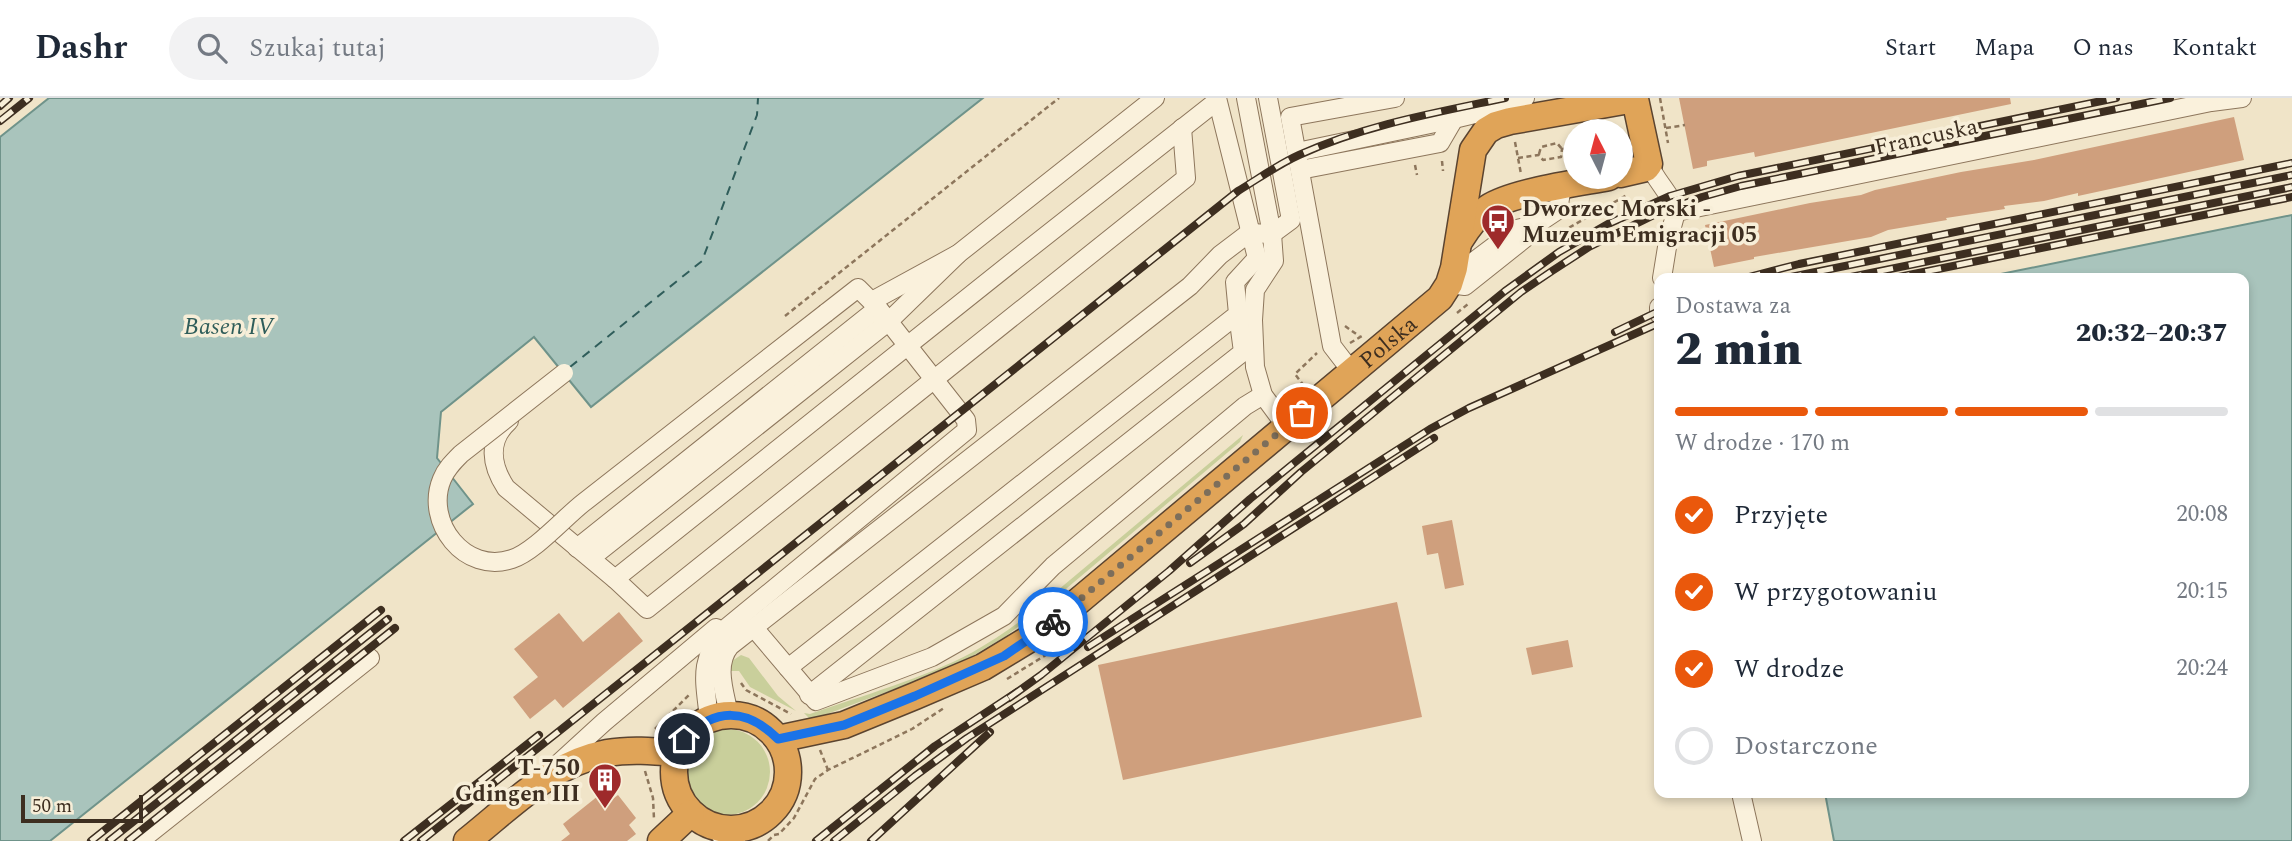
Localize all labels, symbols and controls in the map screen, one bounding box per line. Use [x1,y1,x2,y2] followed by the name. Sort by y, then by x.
[169,17,659,80] search box
[35,23,127,73] text: Dashr
[249,28,386,68] text: Szukaj tutaj
[193,29,231,67] icon: search
[1885,30,1936,66] text: Start
[1974,30,2034,66] text: Mapa
[2072,30,2134,66] text: O nas
[2172,30,2257,66] text: Kontakt
[1871,109,1981,166] street label: Francuska
[1563,119,1633,189] north arrow
[1563,119,1633,189] map controls
[1522,192,1757,253] place label: Dworzec Morski - Muzeum Emigracji 05
[1479,202,1517,251] bus stop icon: Dworzec Morski - Muzeum Emigracji 05
[1675,289,1791,324] text: Dostawa za
[1352,308,1426,378] street label: Polska
[184,309,275,345] water label: Basen IV
[2076,313,2228,353] text: 20:32–20:37
[1675,315,1802,385] text: 2 min
[1272,383,1332,443] pin
[1283,394,1321,432] icon: bag
[1675,426,1850,461] text: W drodze · 170 m
[1734,495,1828,535] text: Przyjęte
[1675,496,1713,534] icon: check
[2176,497,2228,532] text: 20:08
[1734,572,1937,612] text: W przygotowaniu
[1675,573,1713,611] icon: check
[2176,574,2228,609] text: 20:15
[1018,587,1088,657] courier
[1034,603,1072,641] icon: bike
[1734,649,1844,689] text: W drodze
[1675,650,1713,688] icon: check
[2176,651,2228,686] text: 20:24
[654,709,714,769] pin
[665,720,703,758] icon: home
[1734,726,1878,766] text: Dostarczone
[455,751,580,812] place label: T-750 Gdingen III
[586,761,624,810] building icon: T-750 Gdingen III
[21,792,144,824] scale bar
[32,792,72,821] text: 50 m

